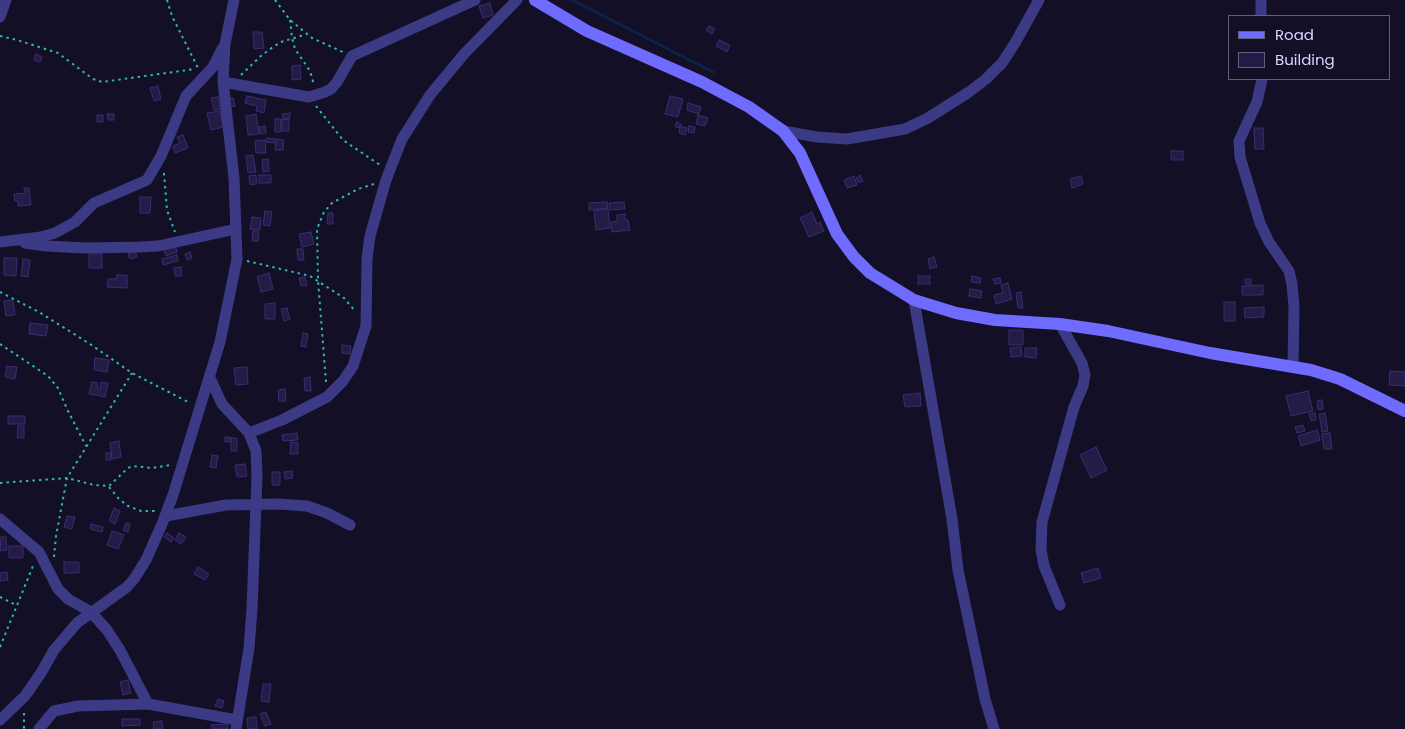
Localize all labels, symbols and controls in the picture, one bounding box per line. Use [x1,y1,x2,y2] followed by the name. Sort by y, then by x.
[1228,15,1390,80] legend
[1275,24,1314,45] text: Road
[1275,49,1335,70] text: Building

